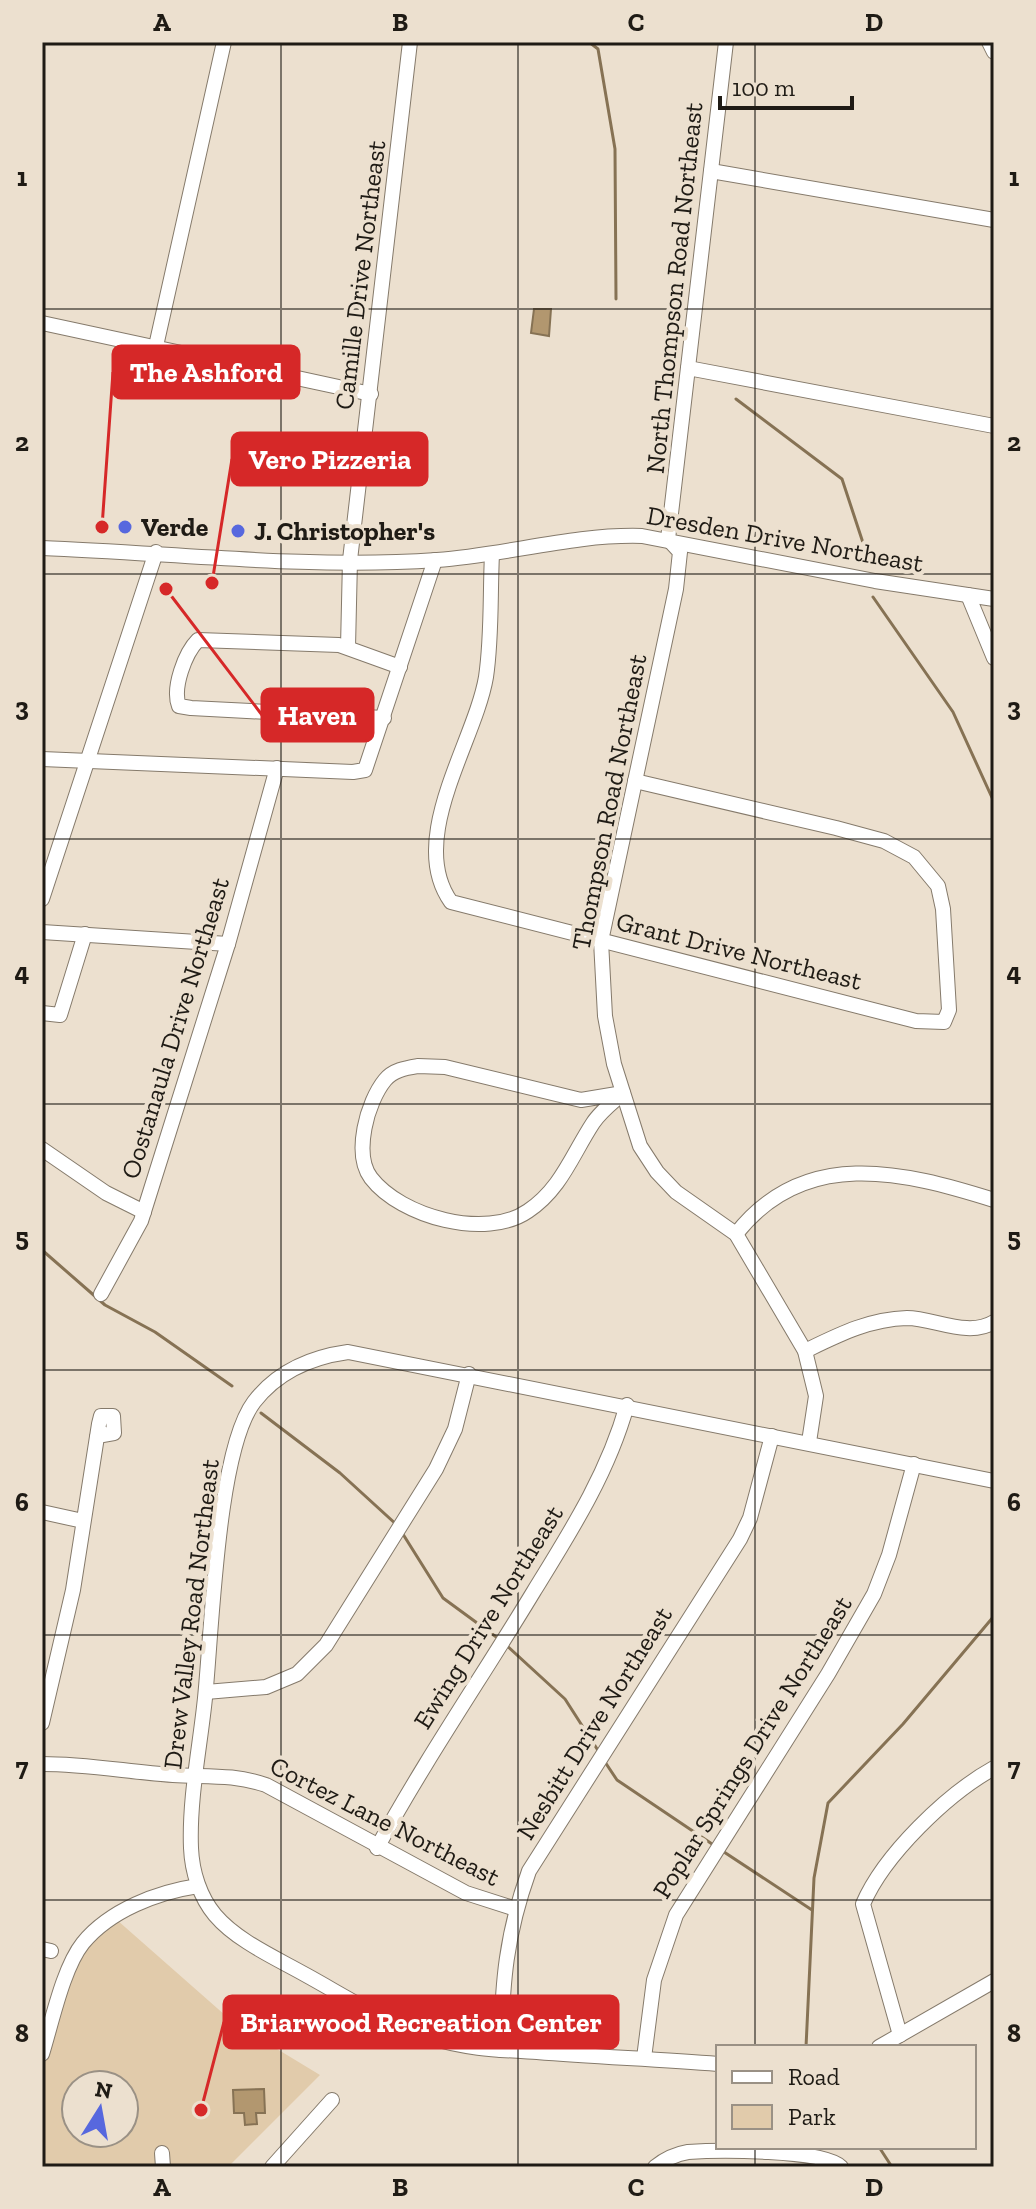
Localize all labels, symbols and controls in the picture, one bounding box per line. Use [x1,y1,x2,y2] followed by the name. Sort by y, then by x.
[153,6,171,38] text: A
[392,6,408,38] text: B
[628,6,644,38] text: C
[865,6,883,38] text: D
[720,60,852,110] scale bar
[732,73,795,102] text: 100 m
[639,100,709,475] street label: North Thompson Road Northeast
[328,138,392,411] street label: Camille Drive Northeast
[17,161,28,193] text: 1
[1009,161,1020,193] text: 1
[113,346,299,398] callout: The Ashford
[129,356,283,389] text: The Ashford
[15,426,29,458] text: 2
[1007,426,1021,458] text: 2
[232,433,427,485] callout: Vero Pizzeria
[248,443,412,476] text: Vero Pizzeria
[644,499,926,579] street label: Dresden Drive Northeast
[141,511,209,543] place label: Verde
[254,515,435,547] place label: J. Christopher's
[116,518,134,536] marker: Verde
[229,522,247,540] marker: J. Christopher's
[565,651,653,953] street label: Thompson Road Northeast
[262,689,373,741] callout: Haven
[15,691,29,723] text: 3
[1007,691,1021,723] text: 3
[277,699,357,732] text: Haven
[114,873,236,1182] street label: Oostanaula Drive Northeast
[613,905,865,997] street label: Grant Drive Northeast
[15,956,30,988] text: 4
[1007,956,1022,988] text: 4
[15,1221,29,1253] text: 5
[1007,1221,1021,1253] text: 5
[156,1457,226,1771] street label: Drew Valley Road Northeast
[15,1486,29,1518] text: 6
[1007,1486,1021,1518] text: 6
[406,1499,570,1735] street label: Ewing Drive Northeast
[646,1590,859,1904] street label: Poplar Springs Drive Northeast
[509,1600,679,1845] street label: Nesbitt Drive Northeast
[265,1749,506,1893] street label: Cortez Lane Northeast
[16,1751,29,1783] text: 7
[1008,1751,1021,1783] text: 7
[224,1996,618,2048] callout: Briarwood Recreation Center
[240,2006,602,2039] text: Briarwood Recreation Center
[15,2017,29,2049] text: 8
[1007,2017,1021,2049] text: 8
[716,2045,976,2149] legend
[788,2062,840,2091] text: Road
[60,2069,140,2149] north arrow
[93,2075,115,2105] text: N
[788,2102,836,2131] text: Park
[153,2171,171,2203] text: A
[392,2171,408,2203] text: B
[628,2171,644,2203] text: C
[865,2171,883,2203] text: D

